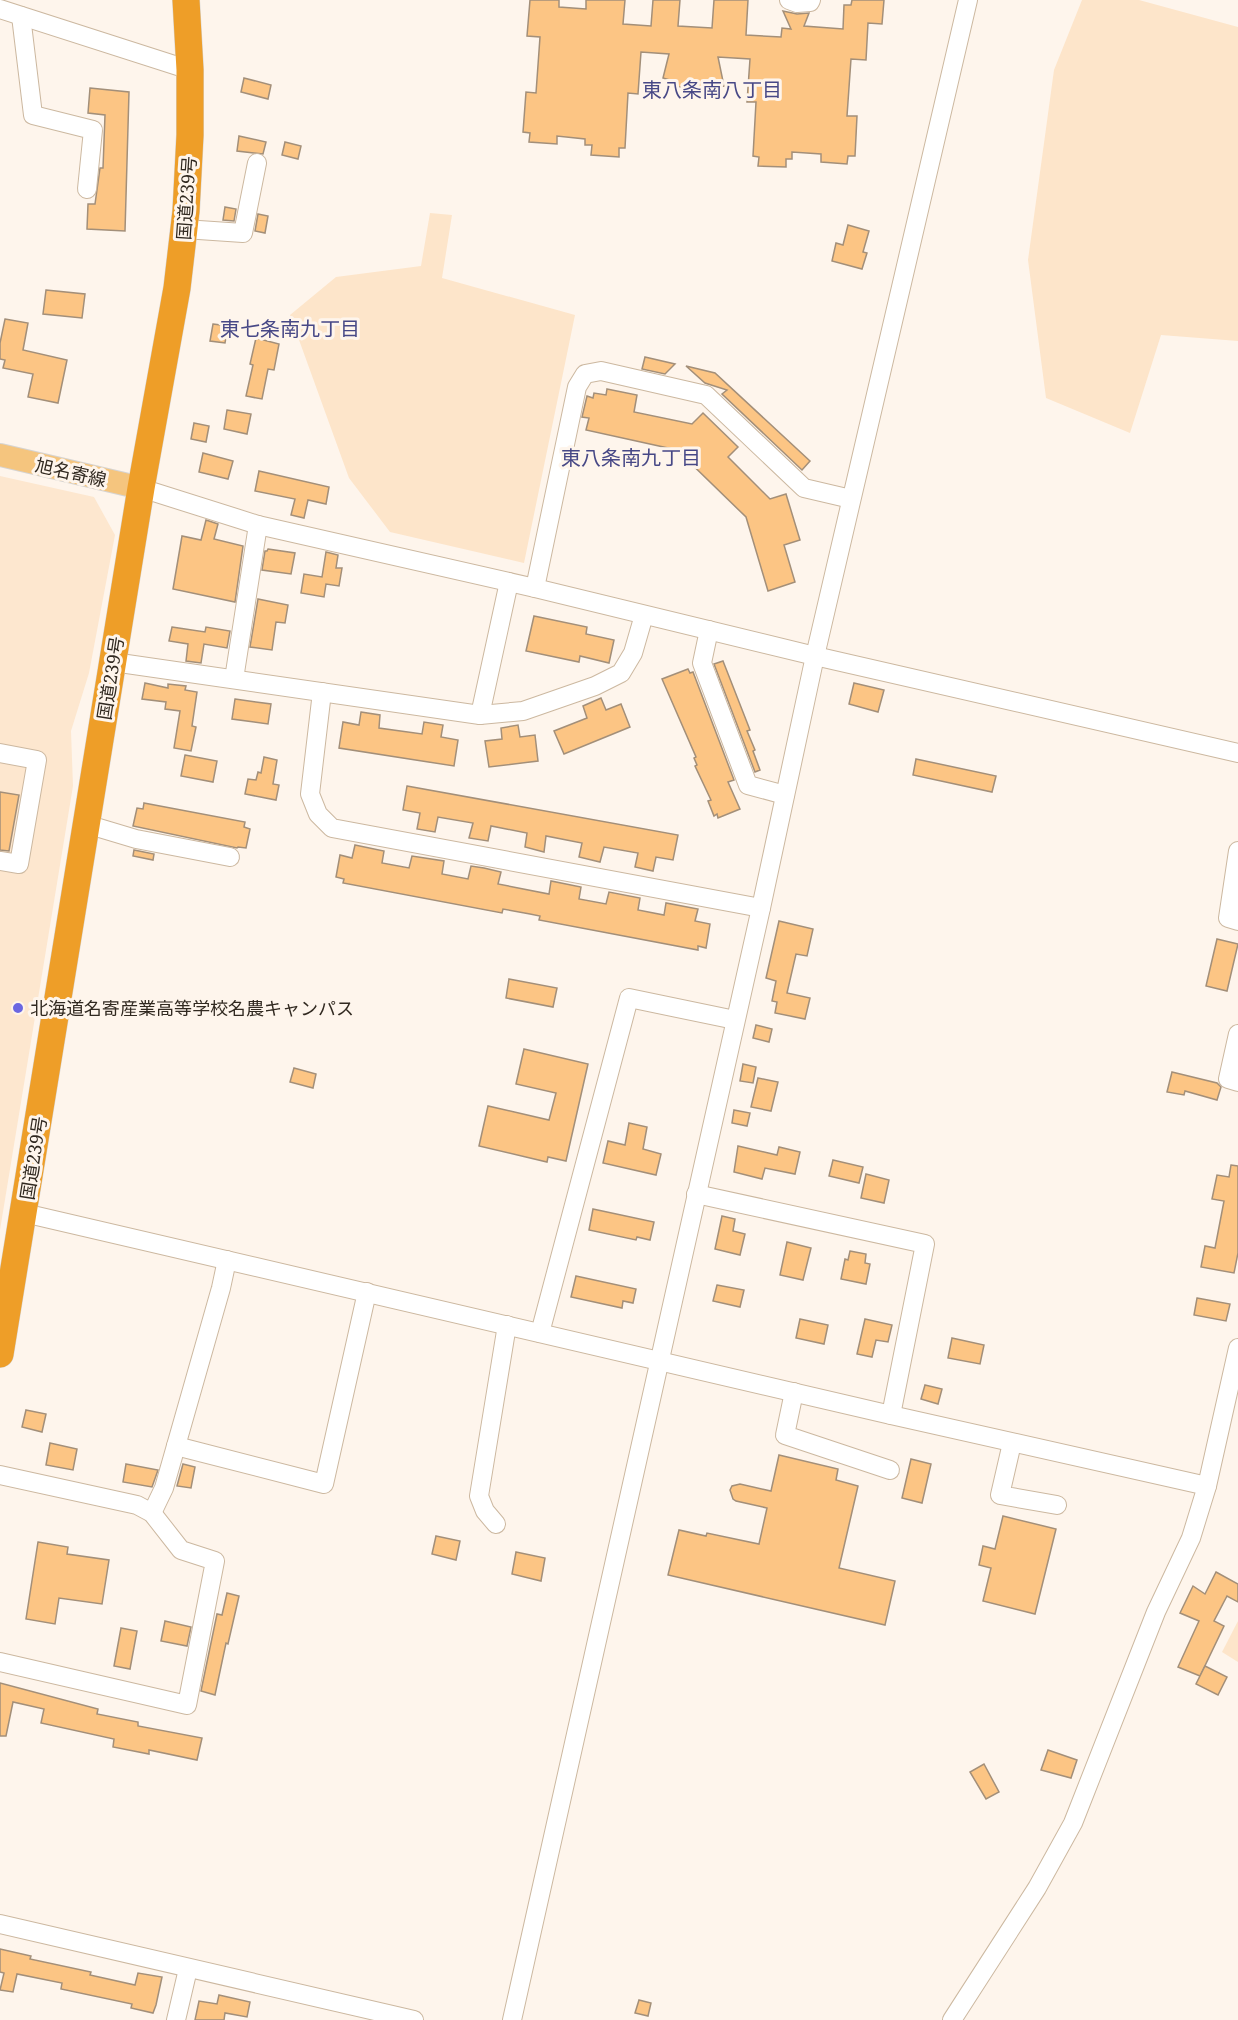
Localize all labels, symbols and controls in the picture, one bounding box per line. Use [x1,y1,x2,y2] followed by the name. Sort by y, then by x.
[642,76,782,103] district label: 東八条南八丁目
[171,155,201,241] street label: 国道239号
[220,315,360,342] district label: 東七条南九丁目
[561,444,701,471] district label: 東八条南九丁目
[33,452,109,492] street label: 旭名寄線
[92,635,128,721] street label: 国道239号
[30,996,354,1020] place label: 北海道名寄産業高等学校名農キャンパス
[11,1001,25,1015] marker: 北海道名寄産業高等学校名農キャンパス
[15,1115,51,1201] street label: 国道239号

